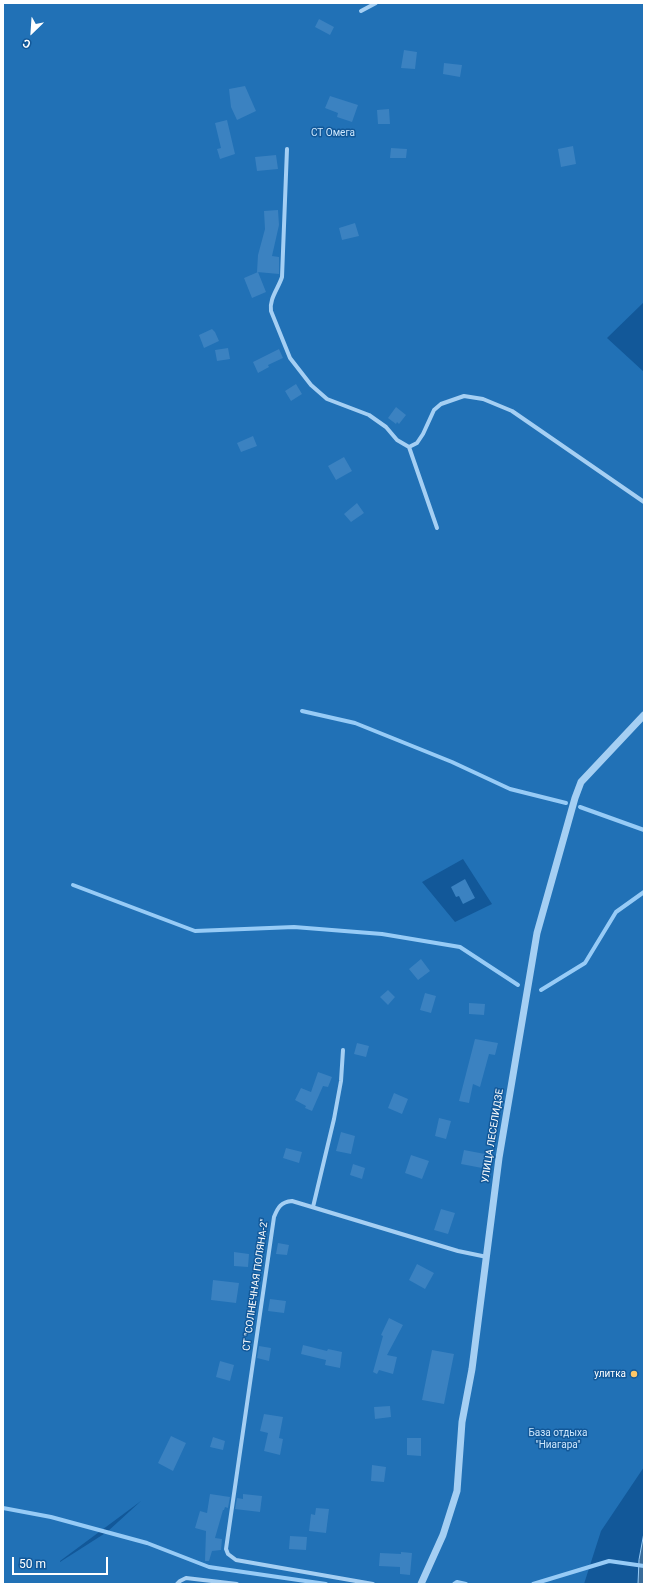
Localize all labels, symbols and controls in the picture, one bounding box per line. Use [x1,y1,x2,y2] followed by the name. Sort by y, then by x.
[12,12,52,52] north arrow
[21,36,33,51] text: С
[311,127,355,139] park label: СТ Омега
[480,1088,506,1184] street label: УЛИЦА ЛЕСЕЛИДЗЕ
[241,1218,271,1352] street label: СТ "СОЛНЕЧНАЯ ПОЛЯНА-2"
[594,1368,626,1380] place label: улитка
[629,1369,639,1379] marker: улитка
[529,1427,587,1450] park label: База отдыха "Ниагара"
[14,1549,110,1575] scale bar
[19,1557,46,1571] text: 50 m

